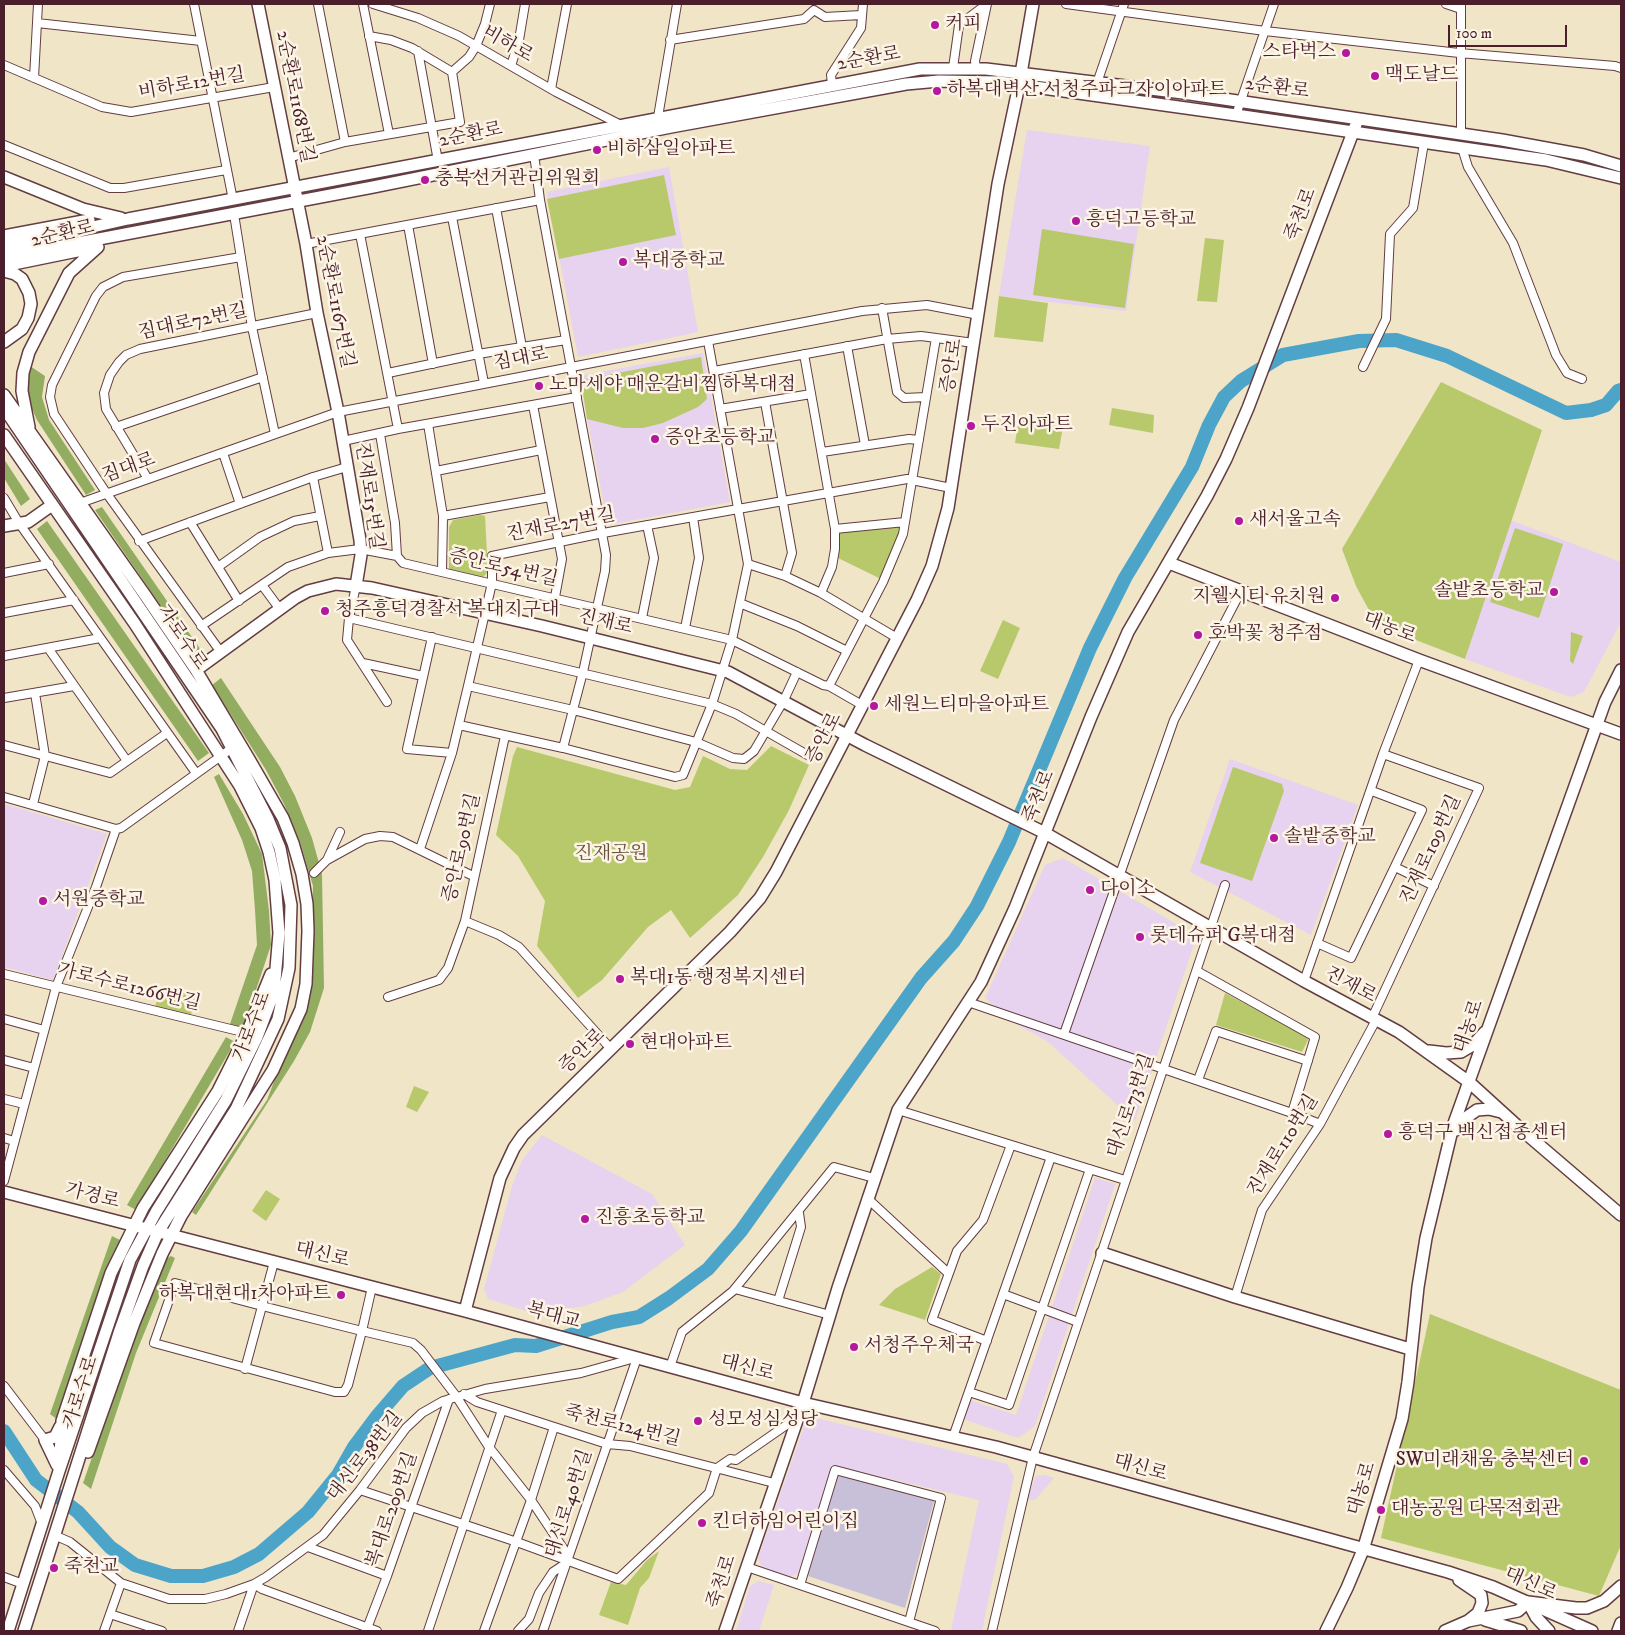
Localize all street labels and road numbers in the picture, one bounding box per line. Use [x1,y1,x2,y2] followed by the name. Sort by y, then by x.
[477,21,537,69] street label: 비하로
[270,29,318,165] street label: 2순환로1168번길
[835,43,903,77] street label: 2순환로
[137,64,247,106] street label: 비하로12번길
[1244,73,1310,105] street label: 2순환로
[437,119,505,153] street label: 2순환로
[1281,185,1323,245] street label: 죽천로
[29,217,97,253] street label: 2순환로
[310,234,358,370] street label: 2순환로1167번길
[136,300,250,346] street label: 짐대로72번길
[937,337,969,395] street label: 증안로
[492,344,550,376] street label: 짐대로
[349,441,387,551] street label: 진재로15번길
[99,449,159,489] street label: 짐대로
[505,504,617,548] street label: 진재로27번길
[446,545,560,593] street label: 증안로54번길
[151,601,211,675] street label: 가로수로
[576,606,634,640] street label: 진재로
[1359,608,1419,650] street label: 대농로
[802,709,848,769] street label: 증안로
[1019,767,1061,827] street label: 죽천로
[439,791,487,905] street label: 증안로90번길
[1397,792,1467,908] street label: 진재로109번길
[55,959,203,1017] street label: 가로수로1266번길
[1320,963,1380,1009] street label: 진재로
[229,989,277,1065] street label: 가로수로
[1450,997,1490,1057] street label: 대농로
[555,1025,611,1079] street label: 증안로
[1103,1051,1161,1161] street label: 대신로73번길
[1244,1091,1324,1201] street label: 진재로110번길
[63,1179,121,1215] street label: 가경로
[293,1238,351,1274] street label: 대신로
[523,1299,583,1335] street label: 복대교
[717,1351,777,1387] street label: 대신로
[60,1354,104,1430] street label: 가로수로
[562,1402,682,1452] street label: 죽천로124번길
[324,1407,408,1507] street label: 대신로38번길
[542,1447,598,1561] street label: 대신로40번길
[363,1449,423,1571] street label: 복대로209번길
[1110,1450,1170,1488] street label: 대신로
[1344,1459,1382,1519] street label: 대농로
[704,1552,742,1612] street label: 죽천로
[1500,1563,1560,1607] street label: 대신로

